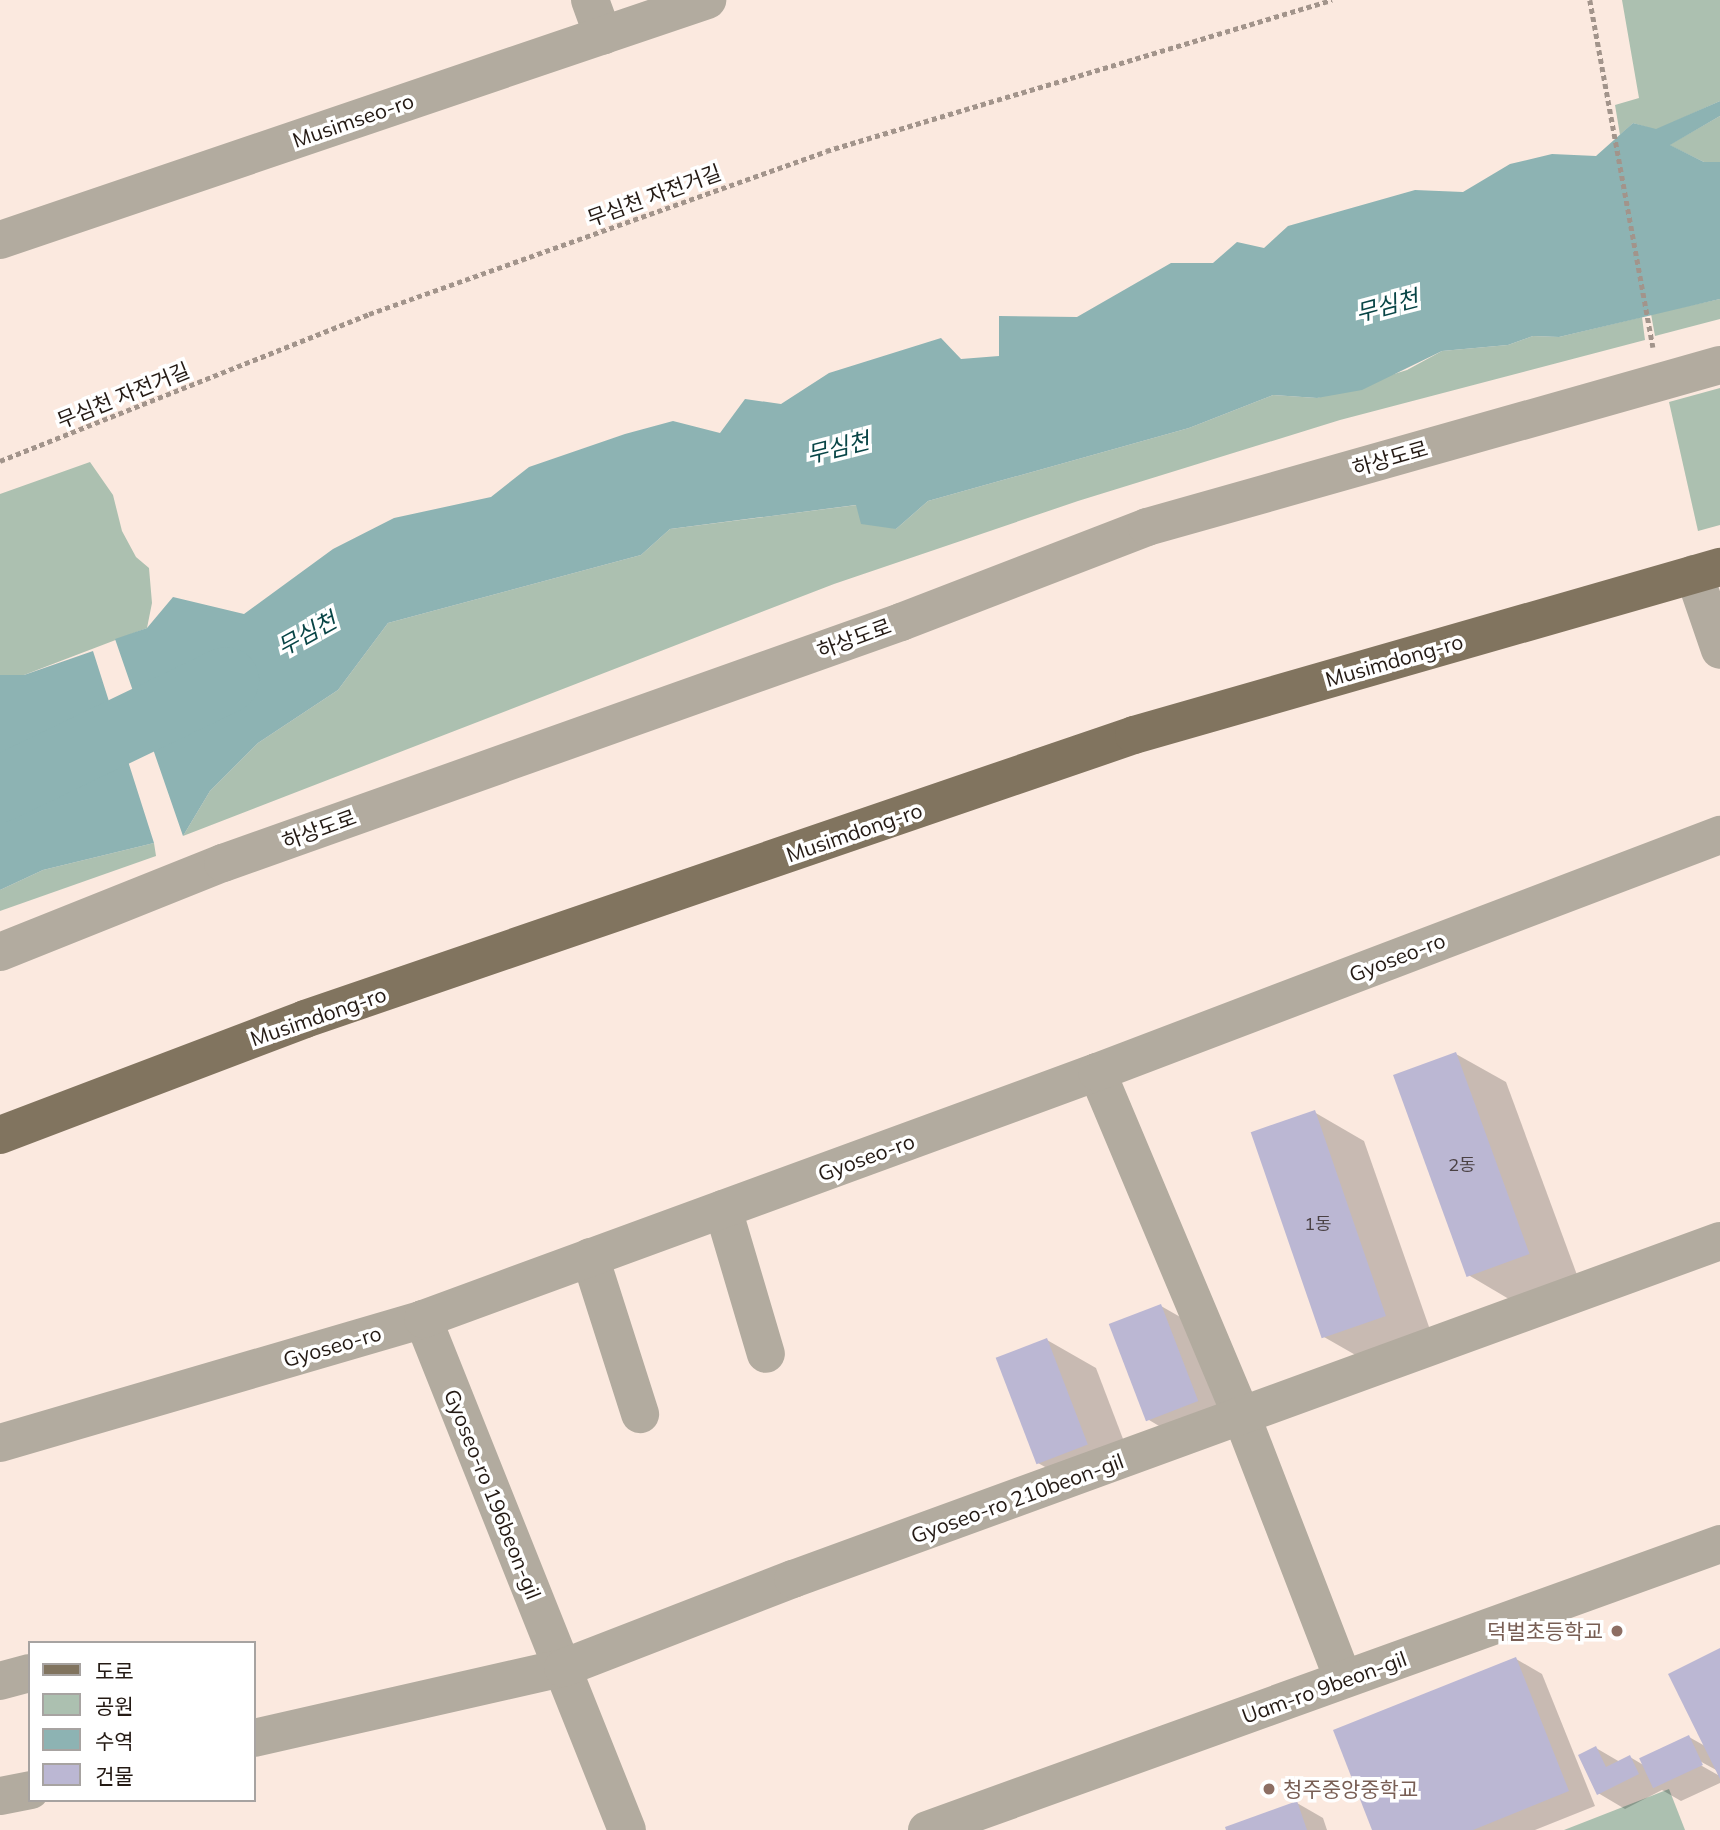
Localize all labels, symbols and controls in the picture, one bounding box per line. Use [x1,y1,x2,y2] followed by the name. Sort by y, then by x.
[289,87,417,153] street label: Musimseo-ro
[584,159,724,231] street label: 무심천 자전거길
[1353,284,1421,328] water label: 무심천
[53,357,193,433] street label: 무심천 자전거길
[804,427,872,469] water label: 무심천
[1349,435,1431,481] street label: 하상도로
[273,607,341,661] water label: 무심천
[813,613,895,663] street label: 하상도로
[1322,628,1466,692] street label: Musimdong-ro
[783,797,925,867] street label: Musimdong-ro
[278,804,360,854] street label: 하상도로
[1345,927,1449,987] street label: Gyoseo-ro
[247,981,389,1051] street label: Musimdong-ro
[814,1128,918,1186] street label: Gyoseo-ro
[1448,1154,1476,1176] house number: 2동
[1304,1213,1332,1235] house number: 1동
[280,1320,384,1372] street label: Gyoseo-ro
[439,1385,547,1603] street label: Gyoseo-ro 196beon-gil
[907,1448,1127,1548] street label: Gyoseo-ro 210beon-gil
[1487,1618,1603,1644] place label: 덕벌초등학교
[1609,1623,1625,1639] marker: 덕벌초등학교
[28,1641,256,1802] legend
[1238,1646,1410,1728] street label: Uam-ro 9beon-gil
[95,1658,134,1684] text: 도로
[95,1693,134,1719] text: 공원
[95,1728,134,1754] text: 수역
[95,1763,134,1789] text: 건물
[1283,1776,1418,1802] place label: 청주중앙중학교
[1261,1781,1277,1797] marker: 청주중앙중학교

